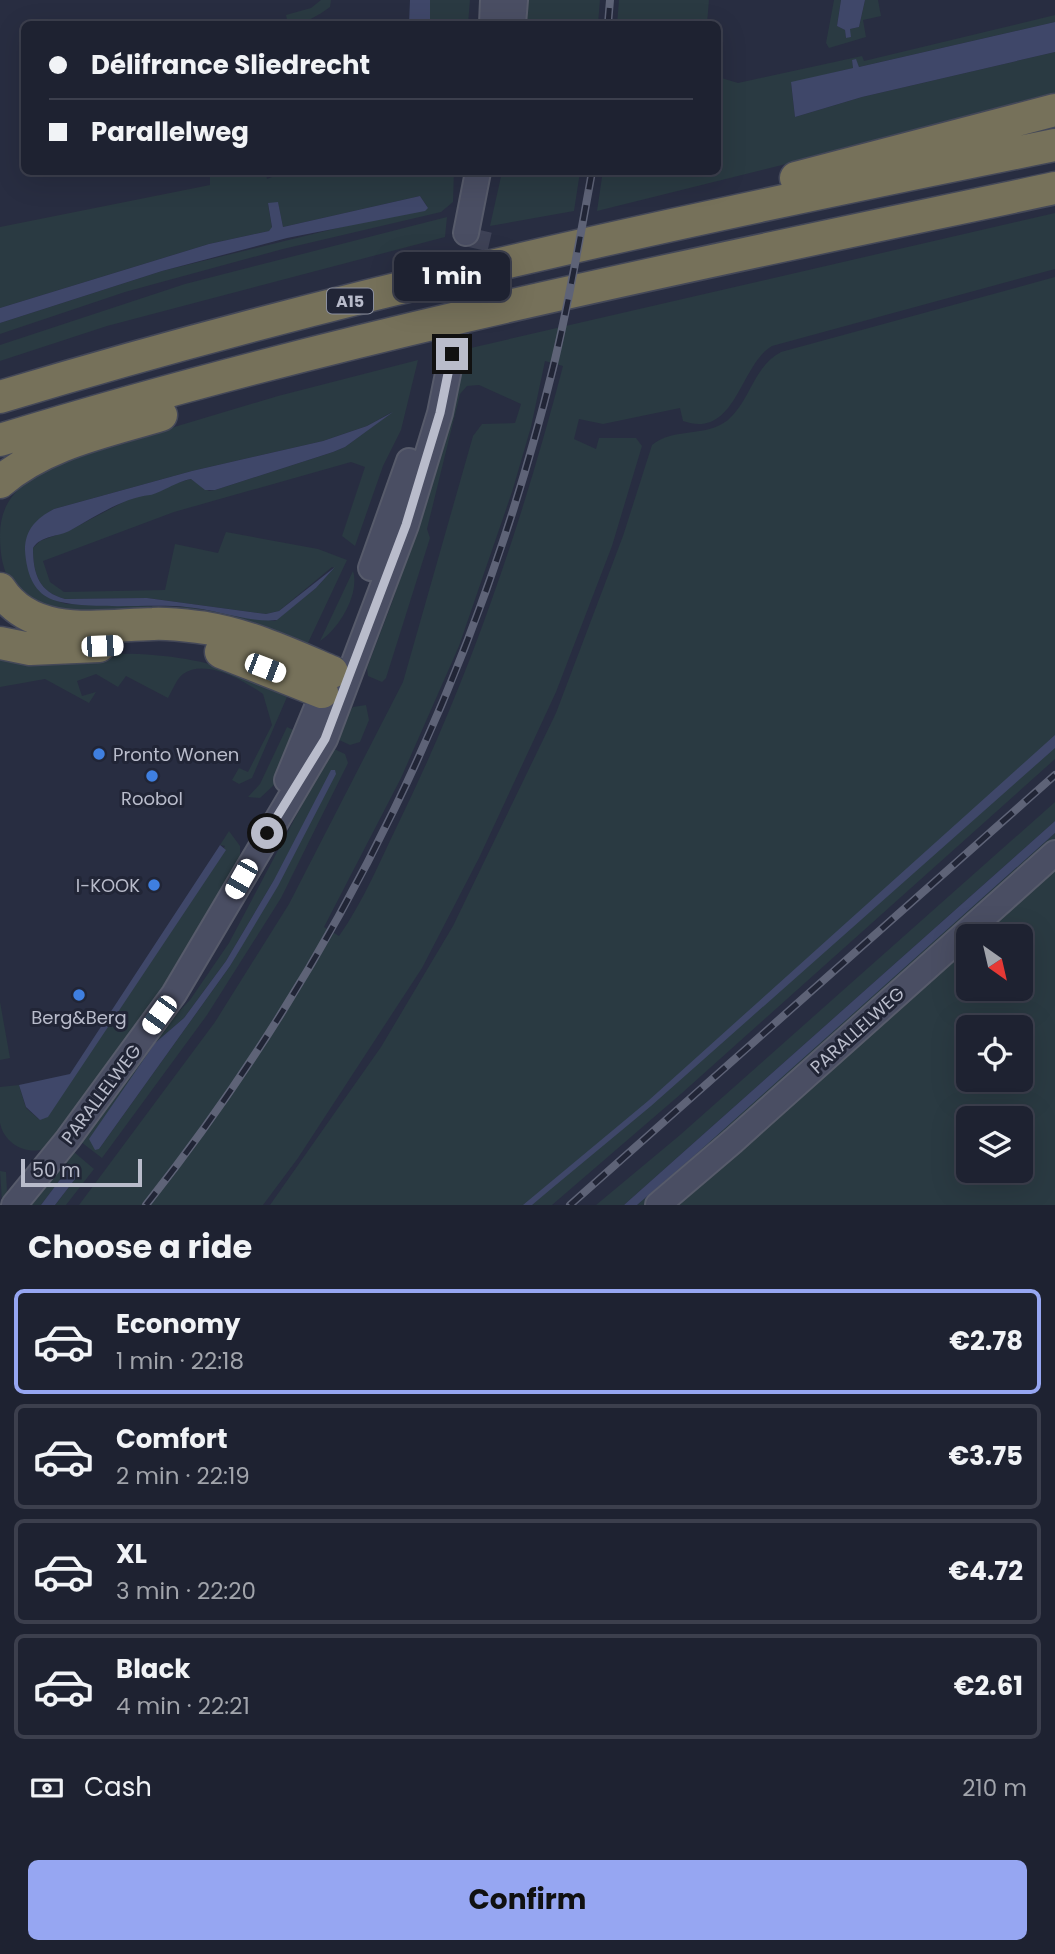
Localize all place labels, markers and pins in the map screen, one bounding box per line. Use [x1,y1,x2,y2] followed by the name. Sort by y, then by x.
[113,742,239,767] place label: Pronto Wonen
[91,746,107,762] marker: Pronto Wonen
[144,768,160,784] marker: Roobol
[121,786,183,811] place label: Roobol
[76,873,140,898] place label: I-KOOK
[146,877,162,893] marker: I-KOOK
[71,987,87,1003] marker: Berg&Berg
[31,1005,127,1030] place label: Berg&Berg

